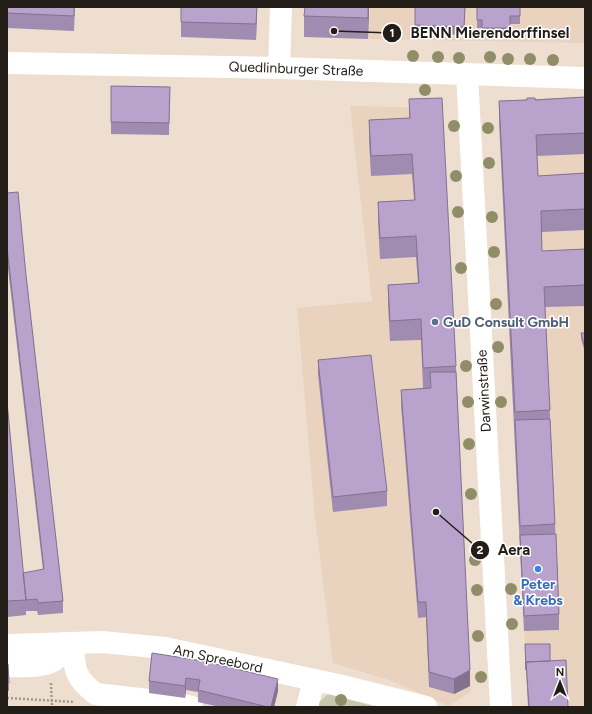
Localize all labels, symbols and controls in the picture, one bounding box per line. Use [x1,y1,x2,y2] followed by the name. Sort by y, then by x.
[382,20,577,47] callout: BENN Mierendorffinsel
[411,24,569,42] text: BENN Mierendorffinsel
[389,26,395,40] text: 1
[228,58,364,80] street label: Quedlinburger Straße
[443,314,569,331] place label: GuD Consult GmbH
[430,317,440,327] marker: GuD Consult GmbH
[473,349,495,433] street label: Darwinstraße
[470,536,538,563] callout: Aera
[498,541,530,559] text: Aera
[477,543,484,557] text: 2
[533,564,543,574] marker: Peter & Krebs
[513,576,563,609] place label: Peter & Krebs
[172,641,264,677] street label: Am Spreebord
[540,662,580,702] north arrow
[556,666,564,679] text: N

